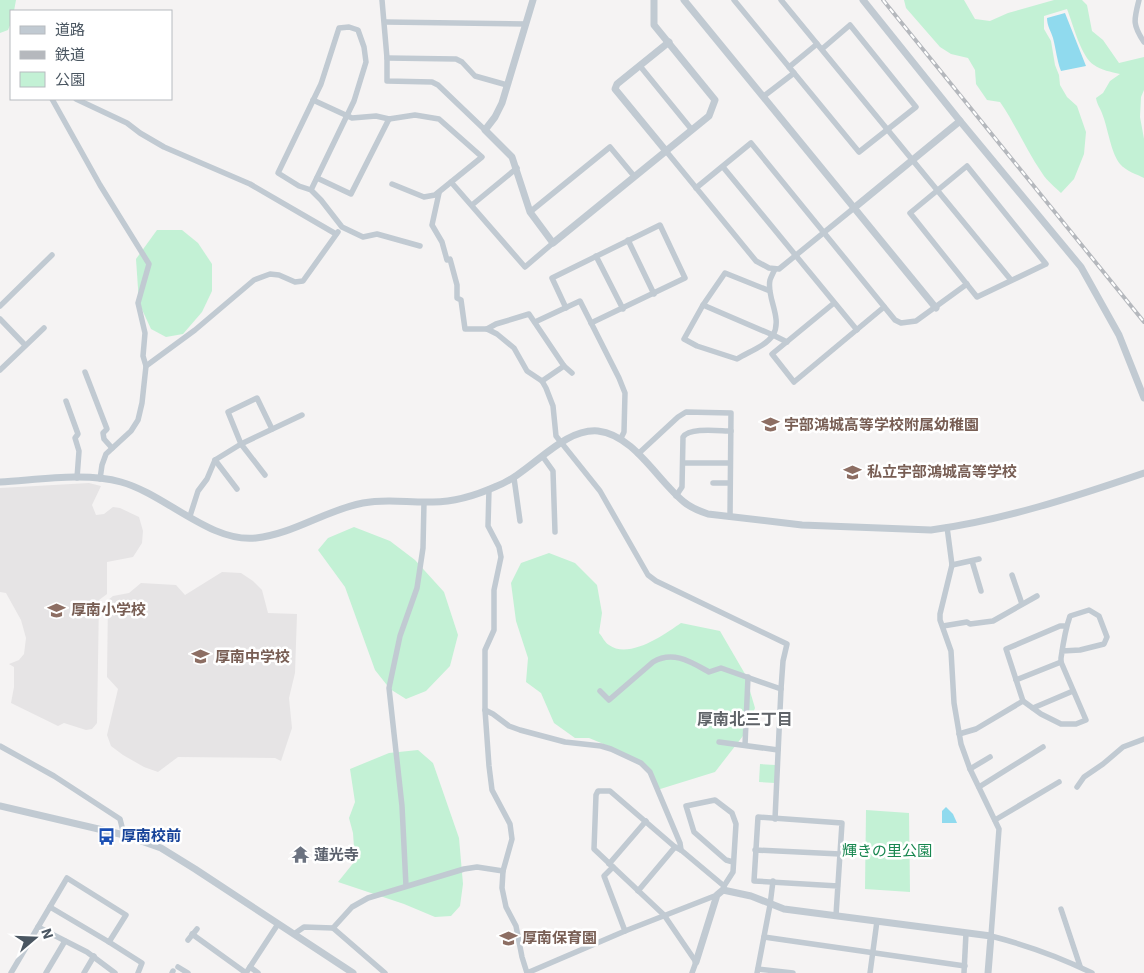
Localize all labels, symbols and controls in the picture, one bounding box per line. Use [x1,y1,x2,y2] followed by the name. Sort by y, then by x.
[10,10,172,100] legend
[55,20,85,39] text: 道路
[55,45,85,64] text: 鉄道
[55,70,85,89] text: 公園
[760,415,780,435] school or university icon: 宇部鴻城高等学校附属幼稚園
[784,415,979,434] place label: 宇部鴻城高等学校附属幼稚園
[843,462,863,482] school or university icon: 私立宇部鴻城高等学校
[867,462,1017,481] place label: 私立宇部鴻城高等学校
[47,600,67,620] school or university icon: 厚南小学校
[71,600,146,619] place label: 厚南小学校
[191,647,211,667] school or university icon: 厚南中学校
[215,647,290,666] place label: 厚南中学校
[697,709,793,729] district label: 厚南北三丁目
[97,826,117,846] bus stop icon: 厚南校前
[121,826,181,845] place label: 厚南校前
[842,841,932,860] park label: 輝きの里公園
[290,845,310,865] temple icon: 蓮光寺
[314,845,359,864] place label: 蓮光寺
[10,913,60,963] north arrow
[37,926,57,941] text: N
[498,928,518,948] school or university icon: 厚南保育園
[522,928,597,947] place label: 厚南保育園

